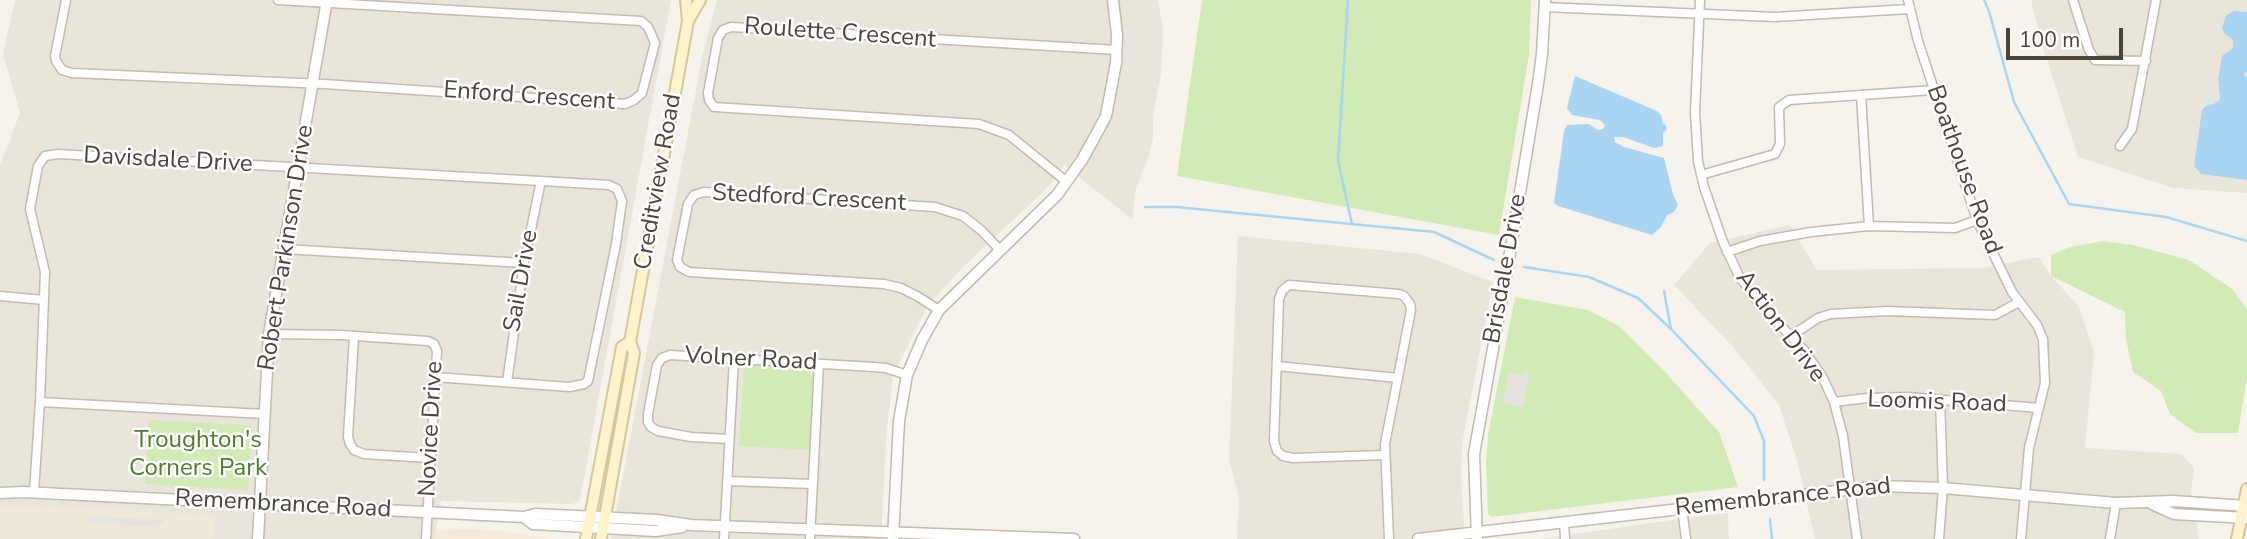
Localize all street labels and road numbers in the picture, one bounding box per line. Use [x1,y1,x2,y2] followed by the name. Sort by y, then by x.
[743,13,937,55] street label: Roulette Crescent
[442,77,616,117] street label: Enford Crescent
[1919,82,2007,258] street label: Boathouse Road
[629,92,689,272] street label: Creditview Road
[253,123,321,373] street label: Robert Parkinson Drive
[83,142,253,180] street label: Davisdale Drive
[711,180,907,218] street label: Stedford Crescent
[1479,192,1533,346] street label: Brisdale Drive
[499,228,545,334] street label: Sail Drive
[1729,265,1831,389] street label: Action Drive
[684,342,818,378] street label: Volner Road
[414,361,450,497] street label: Novice Drive
[1867,386,2007,420] street label: Loomis Road
[1674,472,1892,524] street label: Remembrance Road
[174,485,392,525] street label: Remembrance Road

